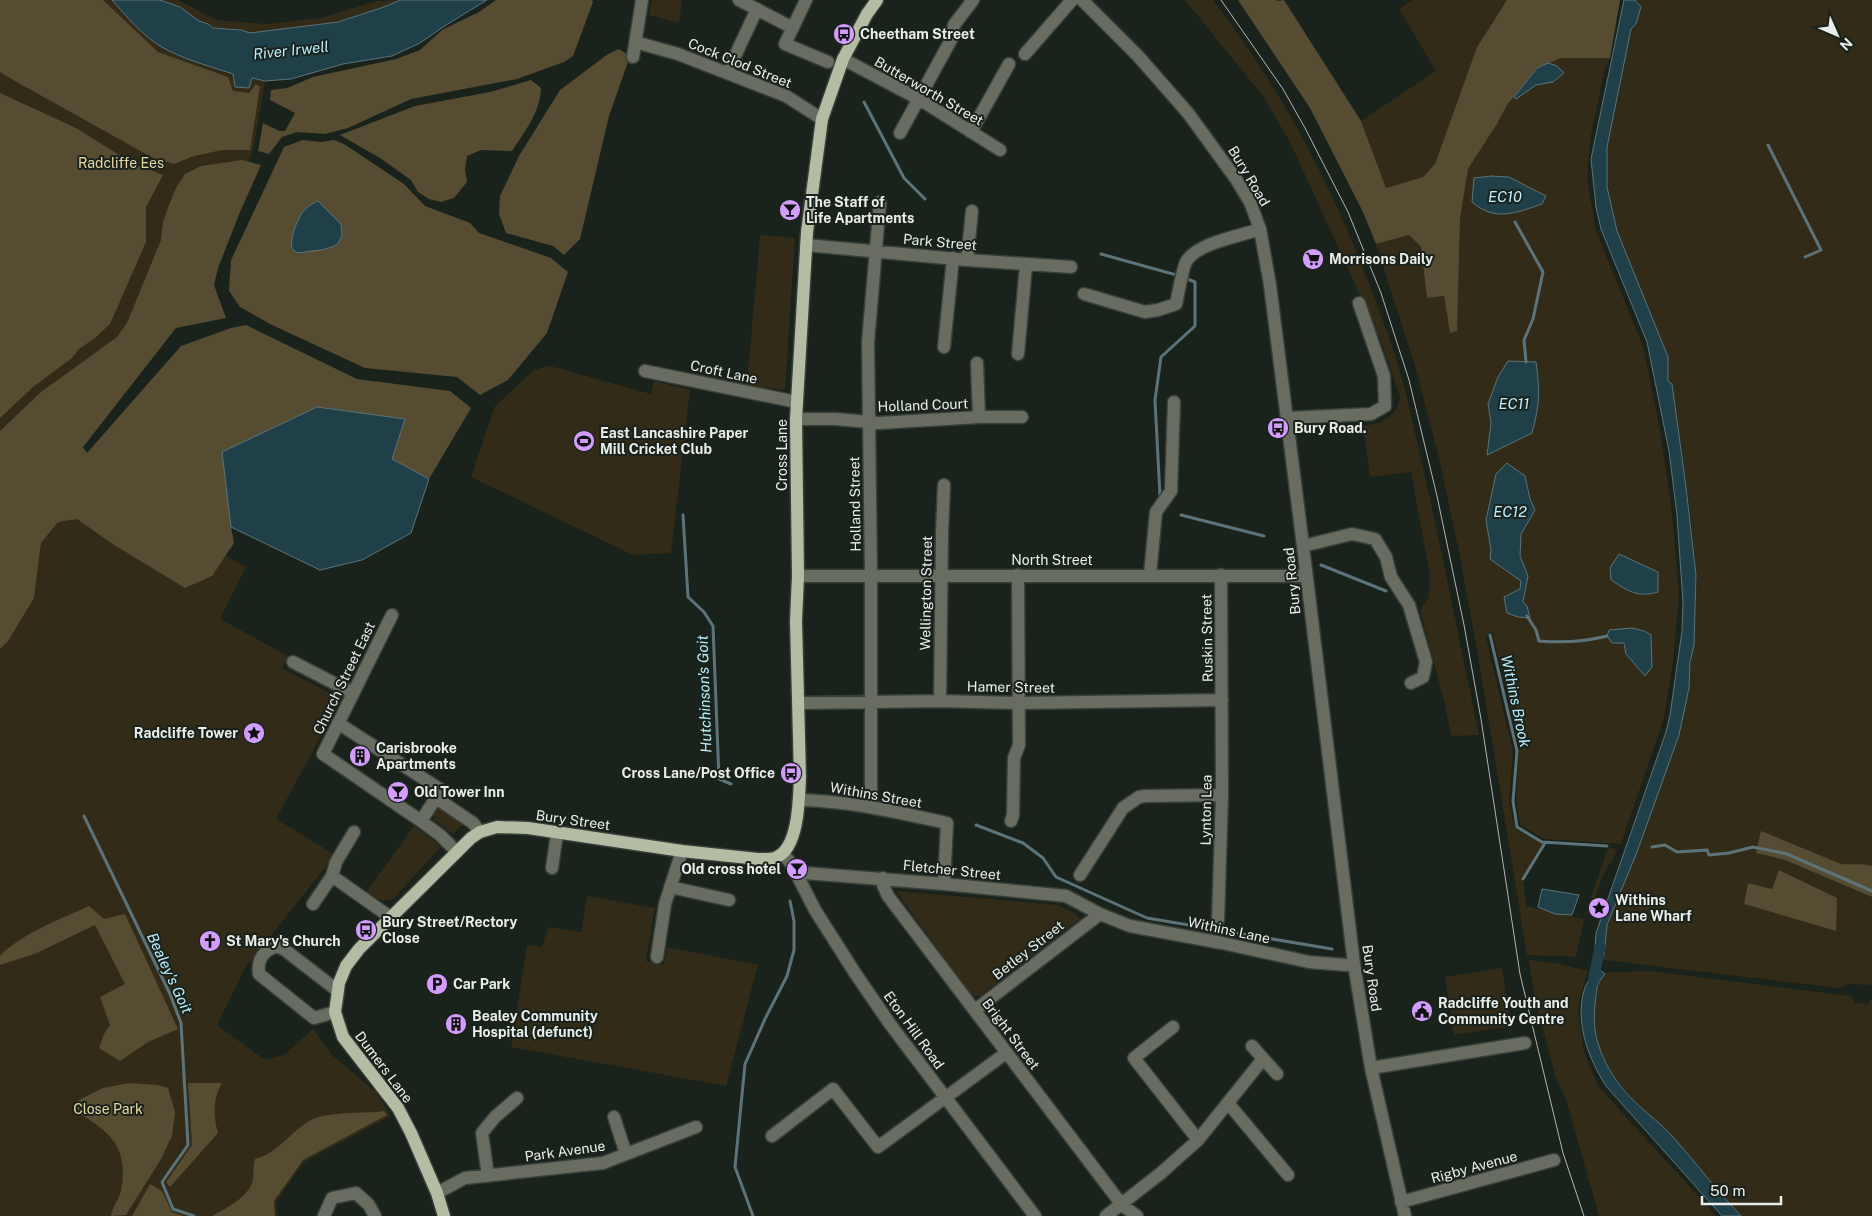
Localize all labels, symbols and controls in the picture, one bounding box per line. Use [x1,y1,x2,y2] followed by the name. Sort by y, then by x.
[1812,10,1862,60] north arrow
[832,22,856,46] bus stop icon: Cheetham Street
[860,26,975,42] place label: Cheetham Street
[686,35,794,91] street label: Cock Clod Street
[1837,35,1856,54] text: N
[252,38,330,62] water label: River Irwell
[872,53,986,129] street label: Butterworth Street
[1225,143,1273,209] street label: Bury Road
[78,155,164,171] park label: Radcliffe Ees
[1488,188,1522,205] water label: EC10
[806,194,914,226] place label: The Staff of Life Apartments
[778,198,802,222] bar icon: The Staff of Life Apartments
[902,231,978,253] street label: Park Street
[1301,247,1325,271] supermarket icon: Morrisons Daily
[1329,251,1433,267] place label: Morrisons Daily
[689,357,759,387] street label: Croft Lane
[877,395,969,415] street label: Holland Court
[1499,395,1529,412] water label: EC11
[1266,416,1290,440] bus stop icon: Bury Road.
[774,419,790,491] street label: Cross Lane
[1294,420,1367,436] place label: Bury Road.
[600,425,749,457] place label: East Lancashire Paper Mill Cricket Club
[572,429,596,453] sports icon: East Lancashire Paper Mill Cricket Club
[846,456,864,552] street label: Holland Street
[1493,503,1527,520] water label: EC12
[917,535,935,651] street label: Wellington Street
[1281,547,1303,615] street label: Bury Road
[1011,552,1093,568] street label: North Street
[1198,594,1216,682] street label: Ruskin Street
[310,619,378,737] street label: Church Street East
[693,635,715,753] water label: Hutchinson's Goit
[1498,653,1534,750] water label: Withins Brook
[967,678,1055,696] street label: Hamer Street
[242,721,266,745] place icon: Radcliffe Tower
[134,725,238,741] place label: Radcliffe Tower
[376,740,457,772] place label: Carisbrooke Apartments
[348,744,372,768] building icon: Carisbrooke Apartments
[779,761,803,785] bus stop icon: Cross Lane/Post Office
[622,765,775,781] place label: Cross Lane/Post Office
[1197,774,1215,846] street label: Lynton Lea
[829,779,923,811] street label: Withins Street
[386,780,410,804] bar icon: Old Tower Inn
[414,784,504,800] place label: Old Tower Inn
[535,807,611,833] street label: Bury Street
[785,857,809,881] bar icon: Old cross hotel
[902,857,1002,883] street label: Fletcher Street
[681,861,781,877] place label: Old cross hotel
[1615,892,1692,924] place label: Withins Lane Wharf
[1587,896,1611,920] place icon: Withins Lane Wharf
[1186,913,1272,947] street label: Withins Lane
[382,914,518,946] place label: Bury Street/Rectory Close
[989,917,1067,983] street label: Betley Street
[354,918,378,942] bus stop icon: Bury Street/Rectory Close
[198,929,222,953] church icon: St Mary's Church
[144,930,196,1016] water label: Bealey's Goit
[226,933,341,949] place label: St Mary's Church
[1359,944,1385,1012] street label: Bury Road
[425,972,449,996] parking icon: Car Park
[453,976,510,992] place label: Car Park
[880,988,948,1072] street label: Eton Hill Road
[979,995,1043,1073] street label: Bright Street
[1438,995,1568,1027] place label: Radcliffe Youth and Community Centre
[1410,999,1434,1023] public building icon: Radcliffe Youth and Community Centre
[472,1008,598,1040] place label: Bealey Community Hospital (defunct)
[444,1012,468,1036] building icon: Bealey Community Hospital (defunct)
[352,1028,416,1106] street label: Dumers Lane
[73,1101,143,1117] park label: Close Park
[524,1137,606,1165] street label: Park Avenue
[1429,1148,1519,1186] street label: Rigby Avenue
[1702,1174,1781,1206] scale bar
[1710,1182,1745,1199] text: 50 m

